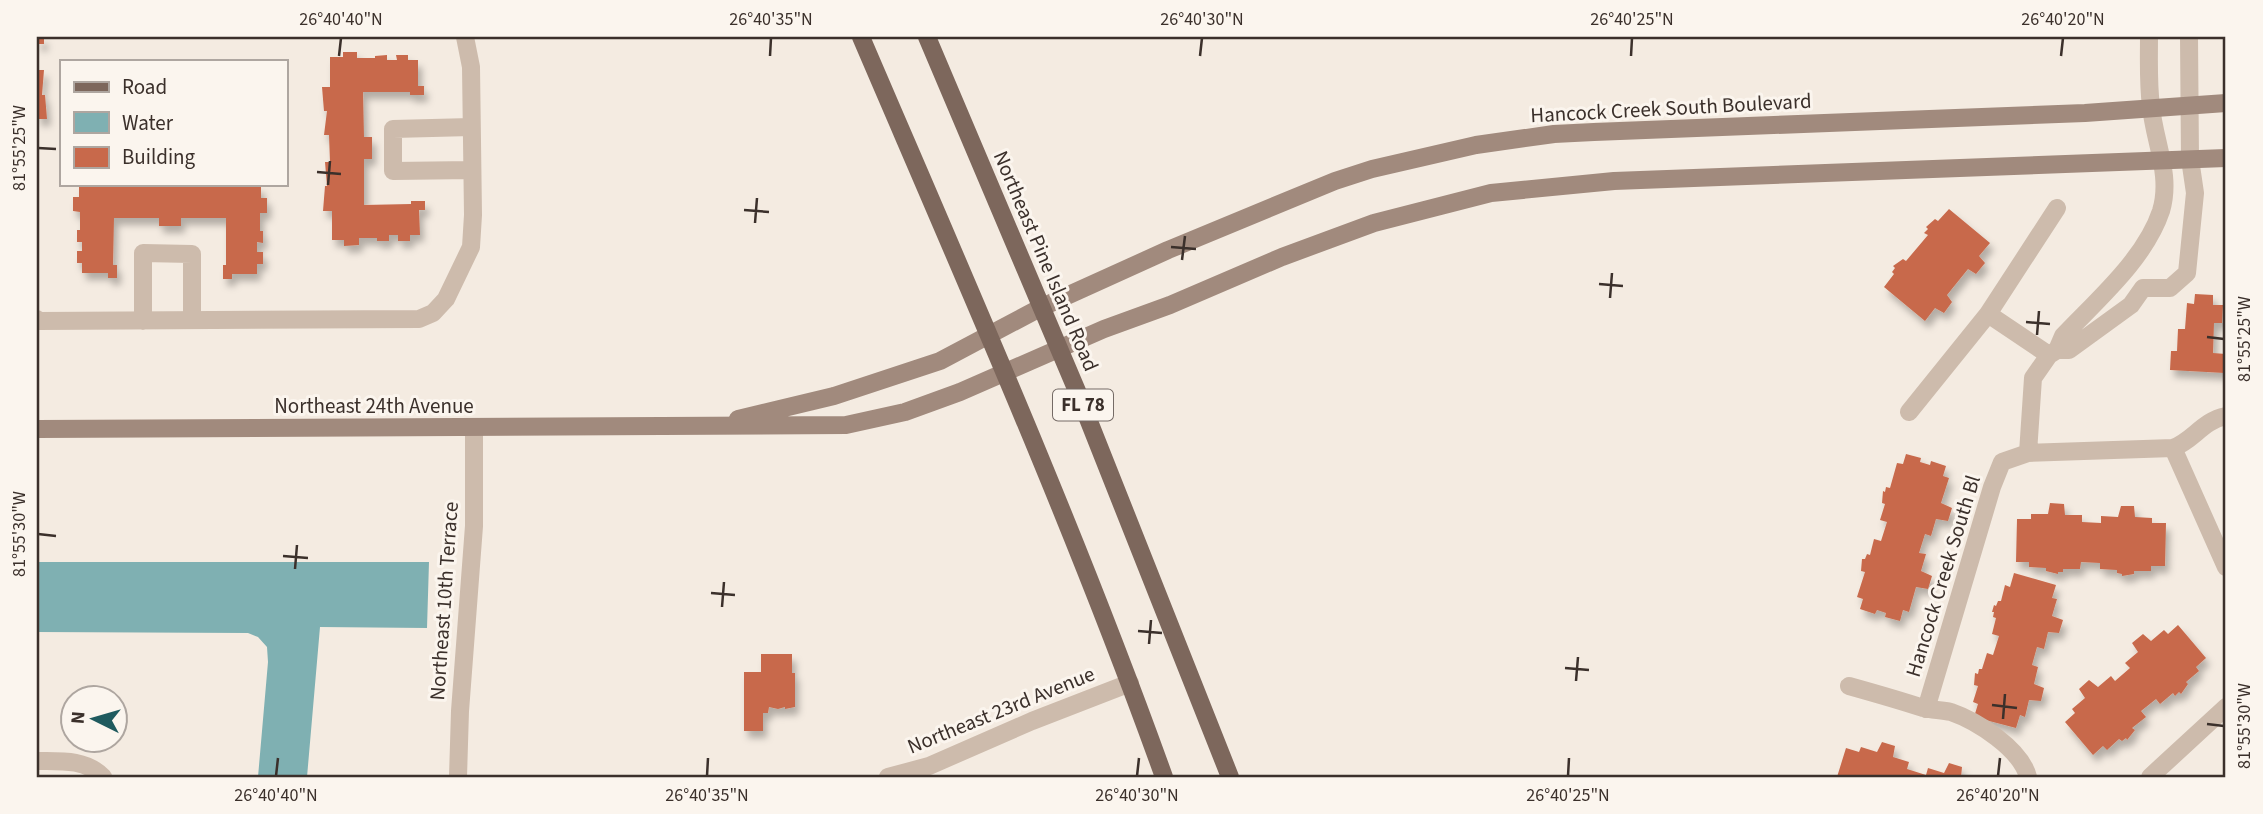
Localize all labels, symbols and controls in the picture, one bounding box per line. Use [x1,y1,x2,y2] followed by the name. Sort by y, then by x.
[299,7,383,32] text: 26°40'40"N
[729,7,813,32] text: 26°40'35"N
[1160,7,1244,32] text: 26°40'30"N
[1590,7,1674,32] text: 26°40'25"N
[2021,7,2105,32] text: 26°40'20"N
[60,60,287,186] legend
[122,72,167,102] text: Road
[1530,86,1812,130] street label: Hancock Creek South Boulevard
[7,105,32,191] text: 81°55'25"W
[122,108,174,138] text: Water
[122,142,196,172] text: Building
[986,146,1106,376] street label: Northeast Pine Island Road
[2232,296,2257,382] text: 81°55'25"W
[1053,390,1113,420] road number: FL 78
[274,391,474,421] street label: Northeast 24th Avenue
[1898,471,1988,681] street label: Hancock Creek South Bl
[7,491,32,577] text: 81°55'30"W
[422,501,466,701] street label: Northeast 10th Terrace
[903,659,1099,761] street label: Northeast 23rd Avenue
[2232,683,2257,769] text: 81°55'30"W
[60,684,130,754] north arrow
[65,710,93,725] text: N
[234,783,318,808] text: 26°40'40"N
[665,783,749,808] text: 26°40'35"N
[1095,783,1179,808] text: 26°40'30"N
[1526,783,1610,808] text: 26°40'25"N
[1956,783,2040,808] text: 26°40'20"N

